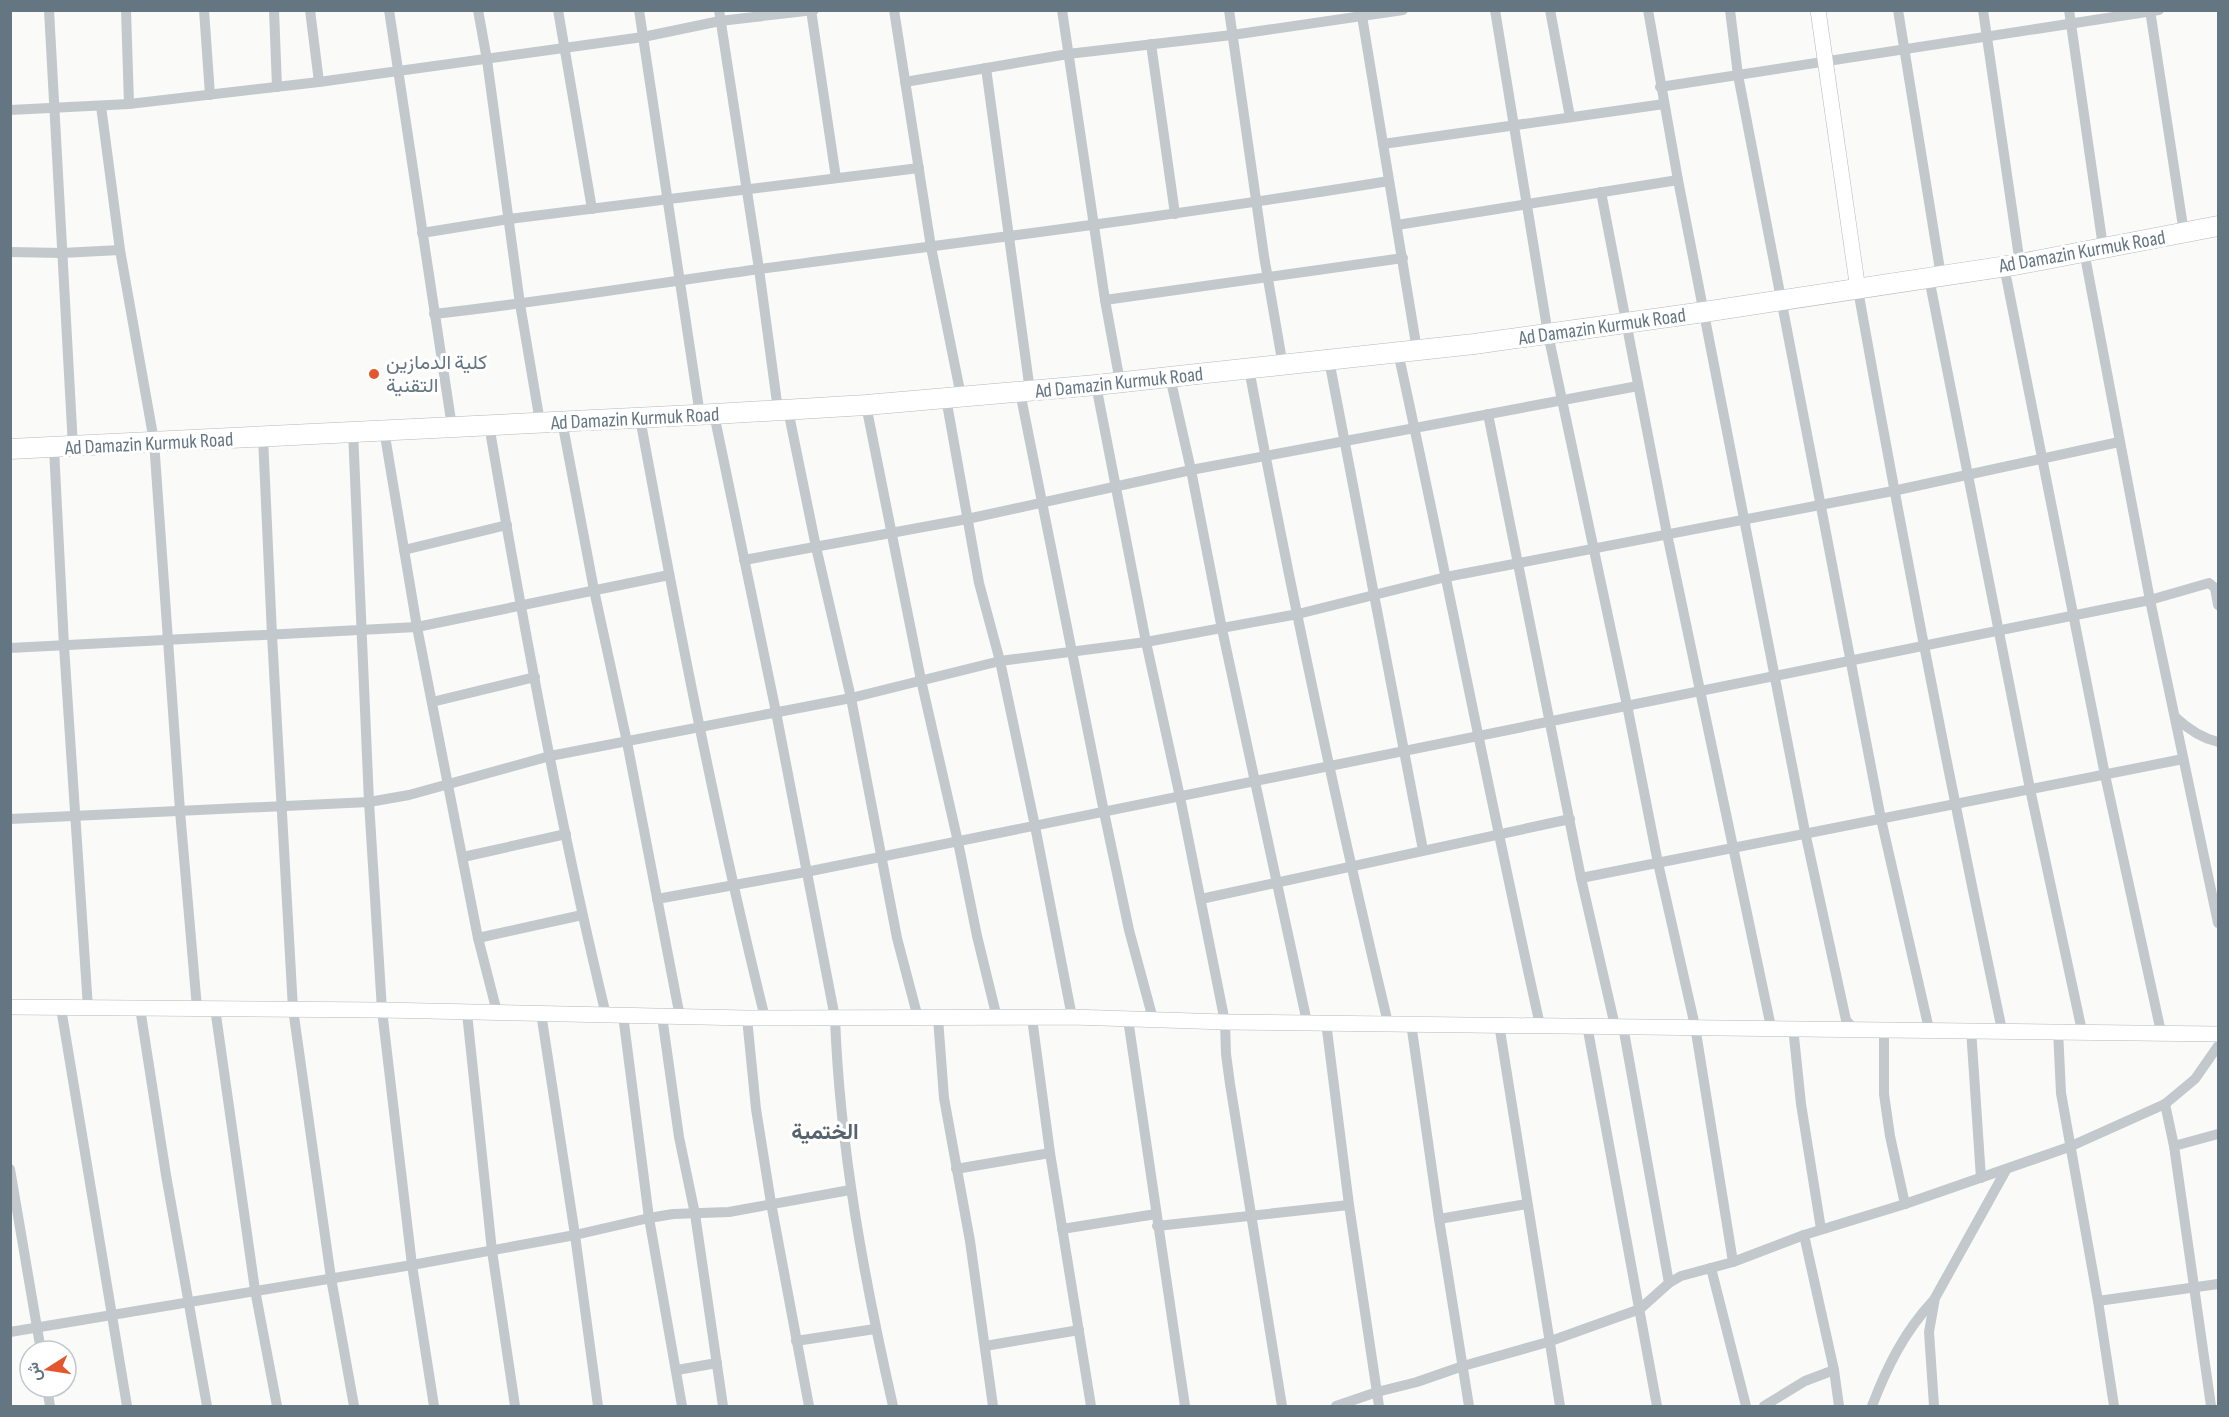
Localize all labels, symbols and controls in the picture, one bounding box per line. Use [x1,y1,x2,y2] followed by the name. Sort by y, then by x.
[1996,226,2167,279] street label: Ad Damazin Kurmuk Road
[1516,303,1687,351] street label: Ad Damazin Kurmuk Road
[386,351,487,398] place label: كلية الدمازين التقنية
[1033,362,1204,404] street label: Ad Damazin Kurmuk Road
[367,367,381,381] marker: كلية الدمازين التقنية
[549,403,720,435] street label: Ad Damazin Kurmuk Road
[63,428,234,460] street label: Ad Damazin Kurmuk Road
[791,1119,859,1146] district label: الختمية
[18,1339,78,1399] north arrow
[24,1360,46,1383] text: ش

